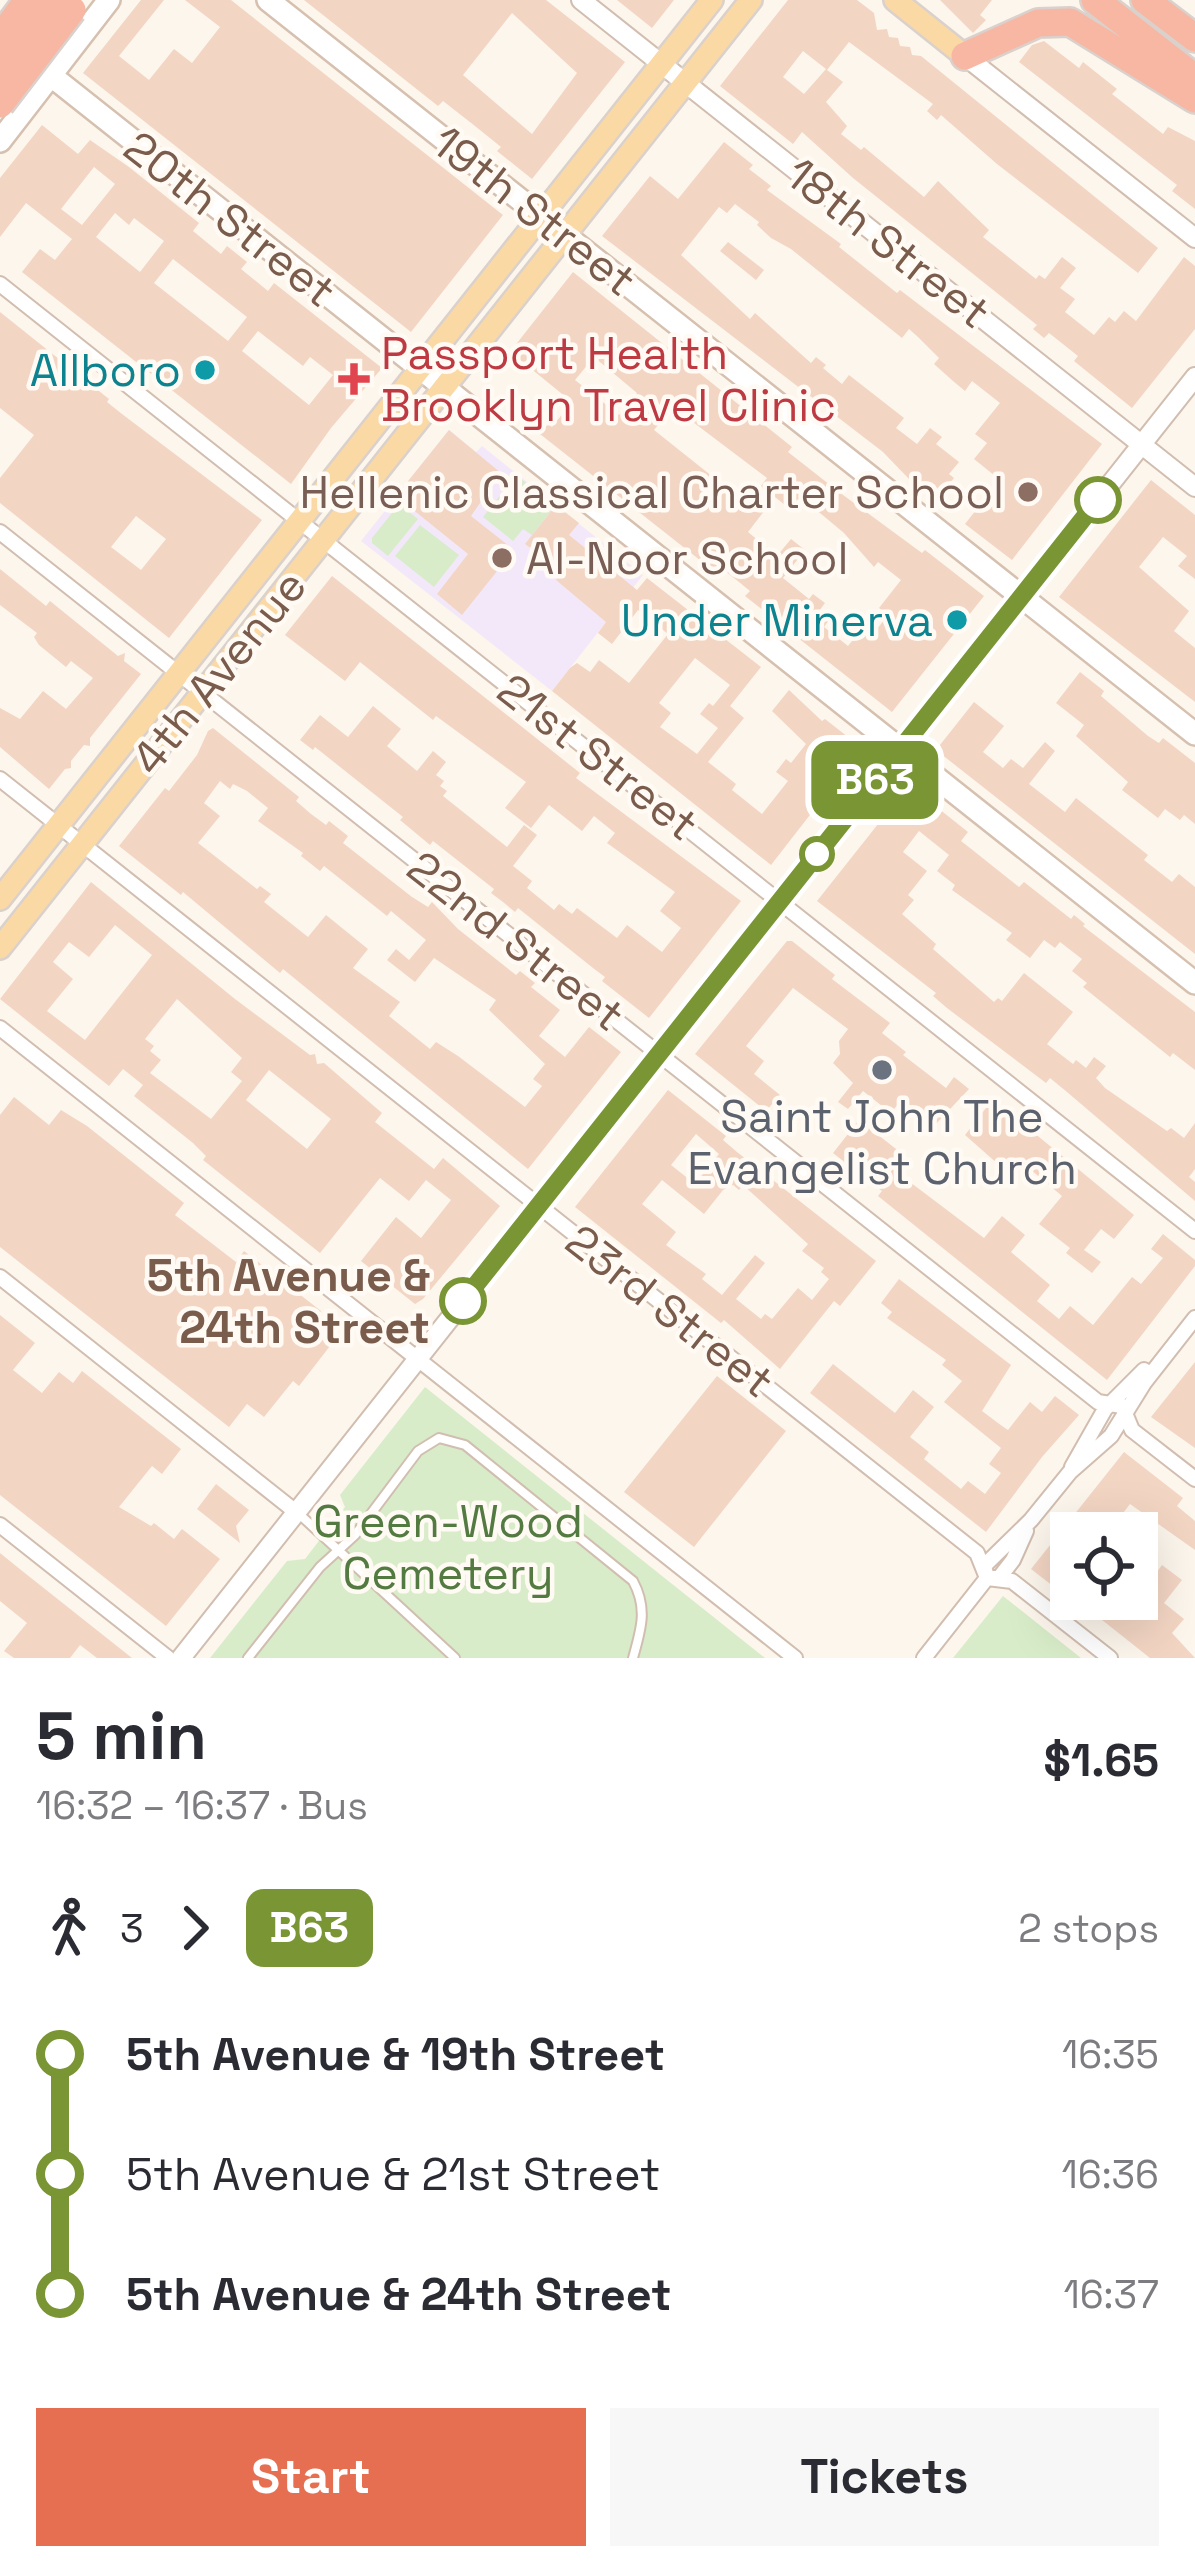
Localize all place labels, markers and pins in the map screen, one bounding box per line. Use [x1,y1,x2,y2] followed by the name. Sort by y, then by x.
[381,325,836,434] place label: Passport Health Brooklyn Travel Clinic
[30,342,181,399] place label: Allboro
[192,357,218,383] marker: Allboro
[338,363,370,395] marker: Passport Health Brooklyn Travel Clinic
[300,464,1004,521] place label: Hellenic Classical Charter School
[1076,478,1120,522] unlabelled marker
[1015,479,1041,505] marker: Hellenic Classical Charter School
[526,530,849,587] place label: Al-Noor School
[489,545,515,571] marker: Al-Noor School
[621,592,933,649] place label: Under Minerva
[944,607,970,633] marker: Under Minerva
[801,838,833,870] unlabelled marker
[869,1057,895,1083] marker: Saint John The Evangelist Church
[687,1088,1077,1197] place label: Saint John The Evangelist Church
[147,1247,430,1356] place label: 5th Avenue & 24th Street
[441,1279,485,1323] marker: 5th Avenue & 24th Street

